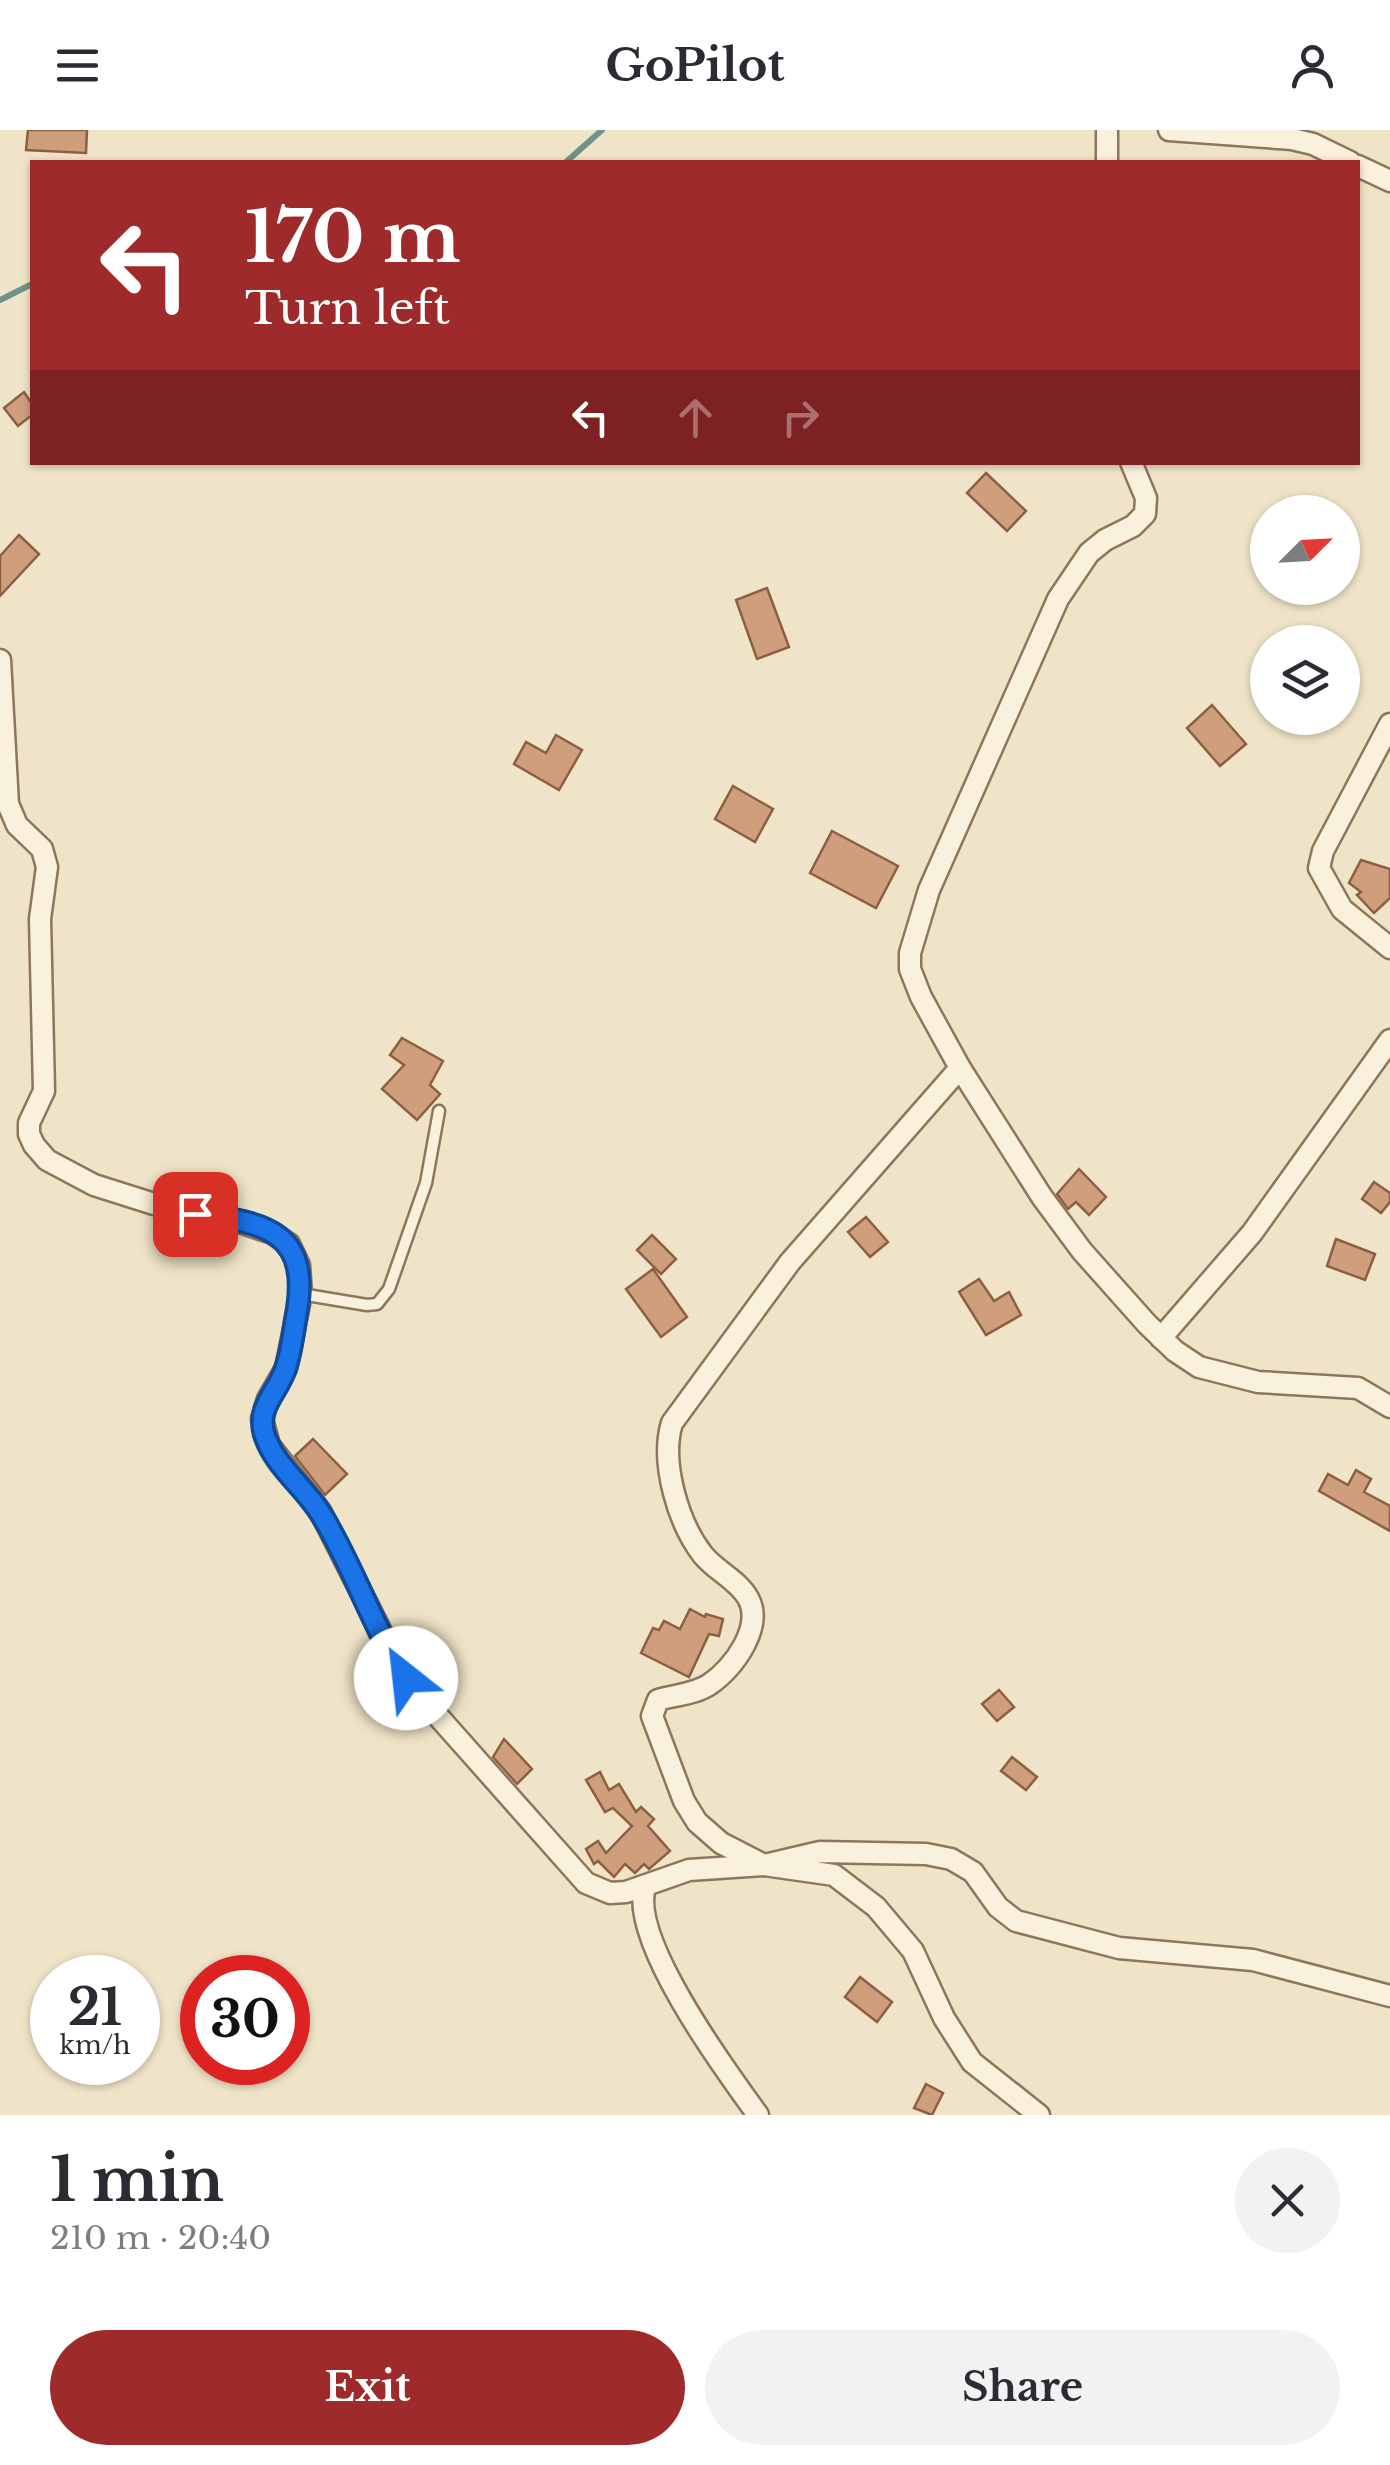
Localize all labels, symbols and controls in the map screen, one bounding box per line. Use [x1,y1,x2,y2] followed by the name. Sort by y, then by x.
[605,37,785,93] text: GoPilot
[50,38,105,93] icon: menu
[1285,38,1340,93] icon: person
[245,194,461,281] text: 170 m
[80,200,210,330] icon: left
[245,280,450,336] text: Turn left
[563,390,618,445] icon: left
[668,390,723,445] icon: ahead
[773,390,828,445] icon: right
[1250,495,1360,605] north arrow
[1250,495,1360,735] map controls
[1250,625,1360,735] button: layers
[153,1172,238,1257] pin
[168,1187,223,1242] icon: arrive
[354,1626,458,1730] position arrow
[180,1955,310,2085] speed limit sign: 30
[68,1976,122,2039] text: 21
[60,2030,130,2061] text: km/h
[50,2143,224,2217] text: 1 min
[1235,2148,1340,2253] button: close
[50,2218,271,2258] text: 210 m · 20:40
[50,2330,685,2445] button: Exit
[705,2330,1340,2445] button: Share

